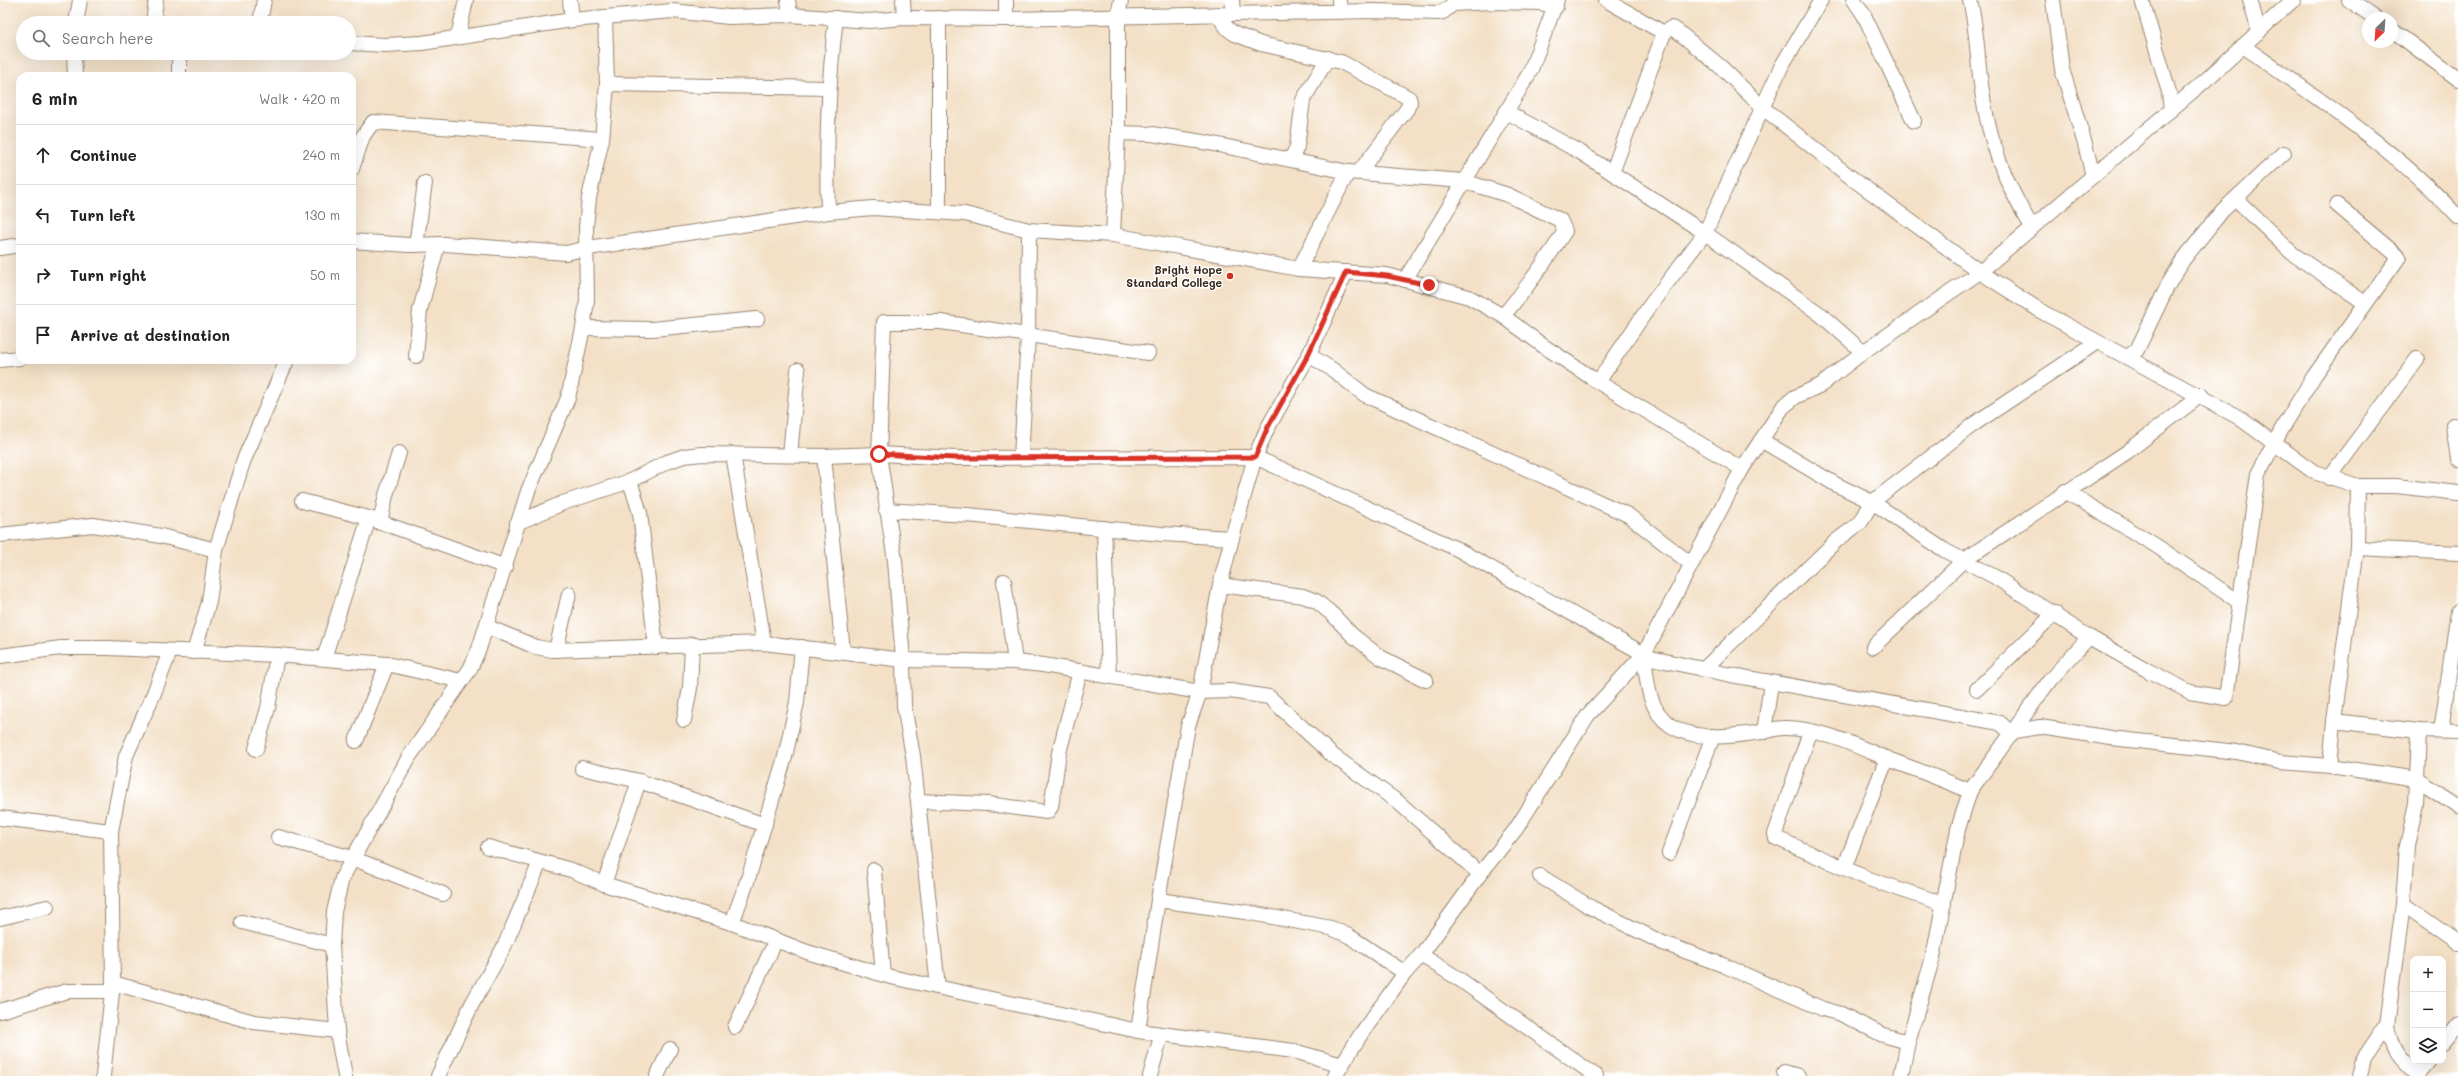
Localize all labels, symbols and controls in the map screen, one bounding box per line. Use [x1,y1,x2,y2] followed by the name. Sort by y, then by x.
[2362,12,2398,48] north arrow
[16,16,356,60] search box
[30,27,52,49] icon: search
[62,28,153,48] text: Search here
[32,87,77,109] text: 6 min
[259,90,340,107] text: Walk · 420 m
[32,144,54,166] icon: ahead
[70,145,137,165] text: Continue
[303,146,340,163] text: 240 m
[32,204,54,226] icon: left
[70,205,135,225] text: Turn left
[304,206,340,223] text: 130 m
[1126,262,1222,290] place label: Bright Hope Standard College
[32,264,54,286] icon: right
[70,265,147,285] text: Turn right
[310,266,340,283] text: 50 m
[1225,271,1235,281] marker: Bright Hope Standard College
[1420,276,1438,294] route end
[32,324,54,346] icon: arrive
[70,325,230,345] text: Arrive at destination
[870,445,888,463] route start
[2410,956,2446,1064] map controls
[2410,956,2446,992] button: +
[2410,992,2446,1028] button: −
[2410,1028,2446,1064] button: layers

